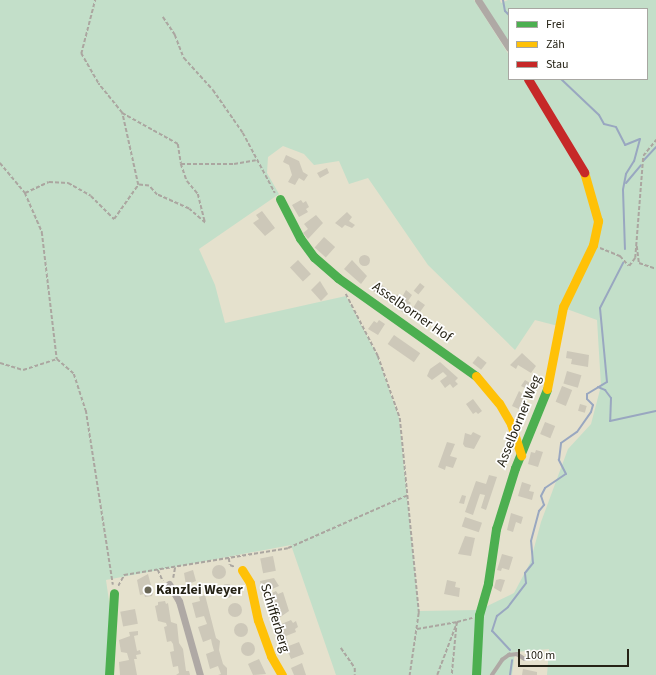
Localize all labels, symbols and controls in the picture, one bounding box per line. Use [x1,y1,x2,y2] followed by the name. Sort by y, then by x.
[508,8,648,80] legend
[546,16,565,33] text: Frei
[546,36,565,53] text: Zäh
[546,56,569,73] text: Stau
[369,278,455,346] street label: Asselborner Hof
[493,373,545,469] street label: Asselborner Weg
[156,582,243,598] place label: Kanzlei Weyer
[257,582,293,654] street label: Schifferberg
[143,585,153,595] marker: Kanzlei Weyer
[520,641,631,667] scale bar
[525,647,555,664] text: 100 m

